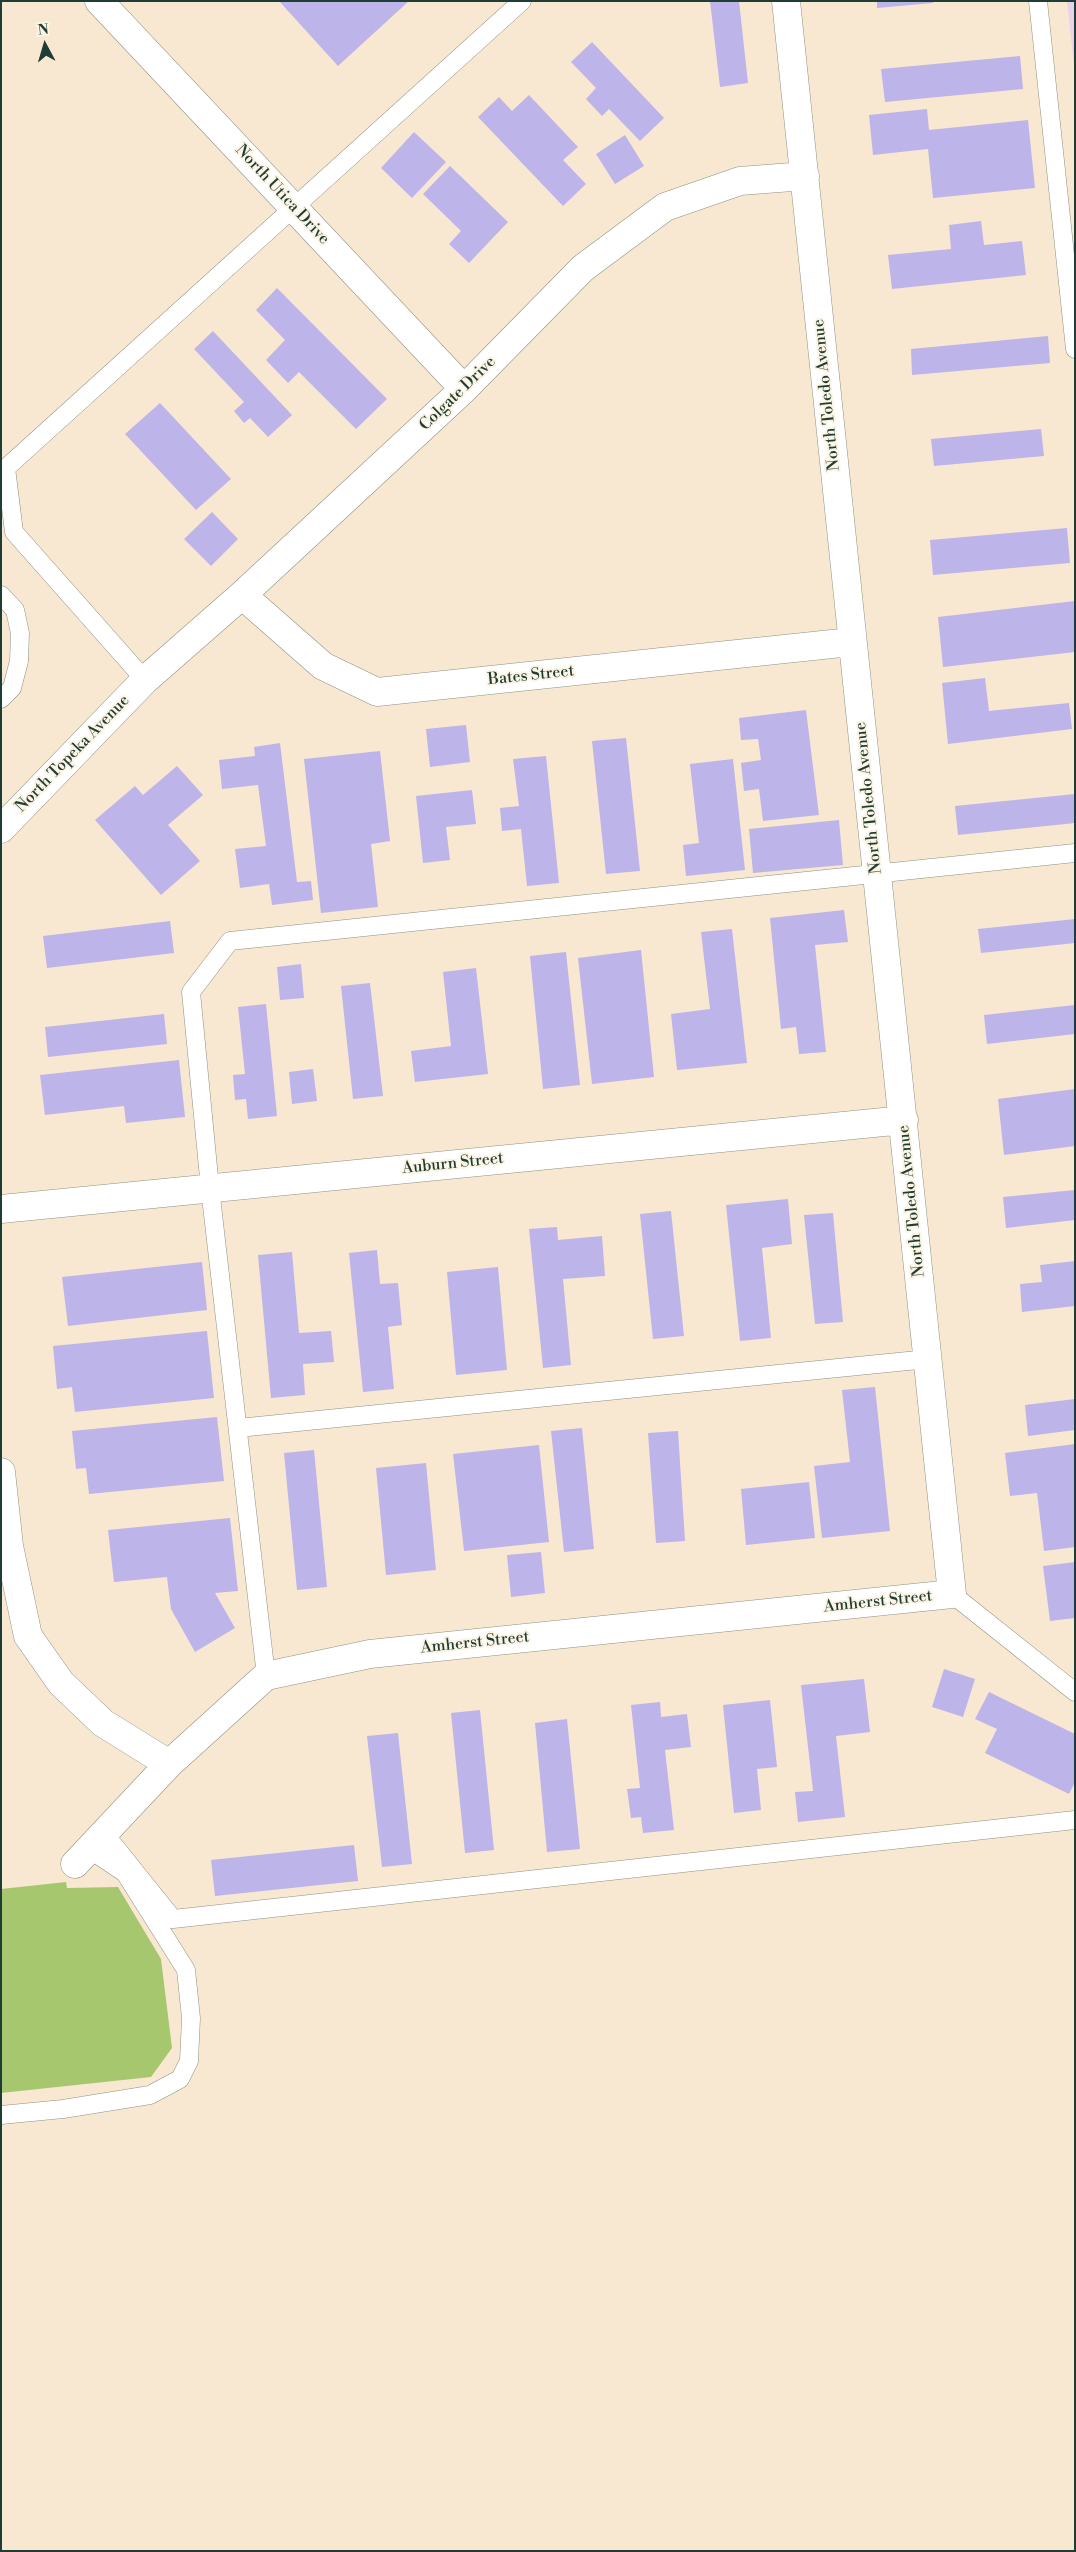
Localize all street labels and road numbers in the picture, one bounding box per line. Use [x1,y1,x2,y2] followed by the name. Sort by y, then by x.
[231,141,333,249] street label: North Utica Drive
[809,318,845,472] street label: North Toledo Avenue
[416,353,500,435] street label: Colgate Drive
[487,662,575,690] street label: Bates Street
[12,691,134,817] street label: North Topeka Avenue
[851,721,887,875] street label: North Toledo Avenue
[894,1124,930,1278] street label: North Toledo Avenue
[401,1149,505,1179] street label: Auburn Street
[823,1587,933,1617] street label: Amherst Street
[420,1628,530,1658] street label: Amherst Street

